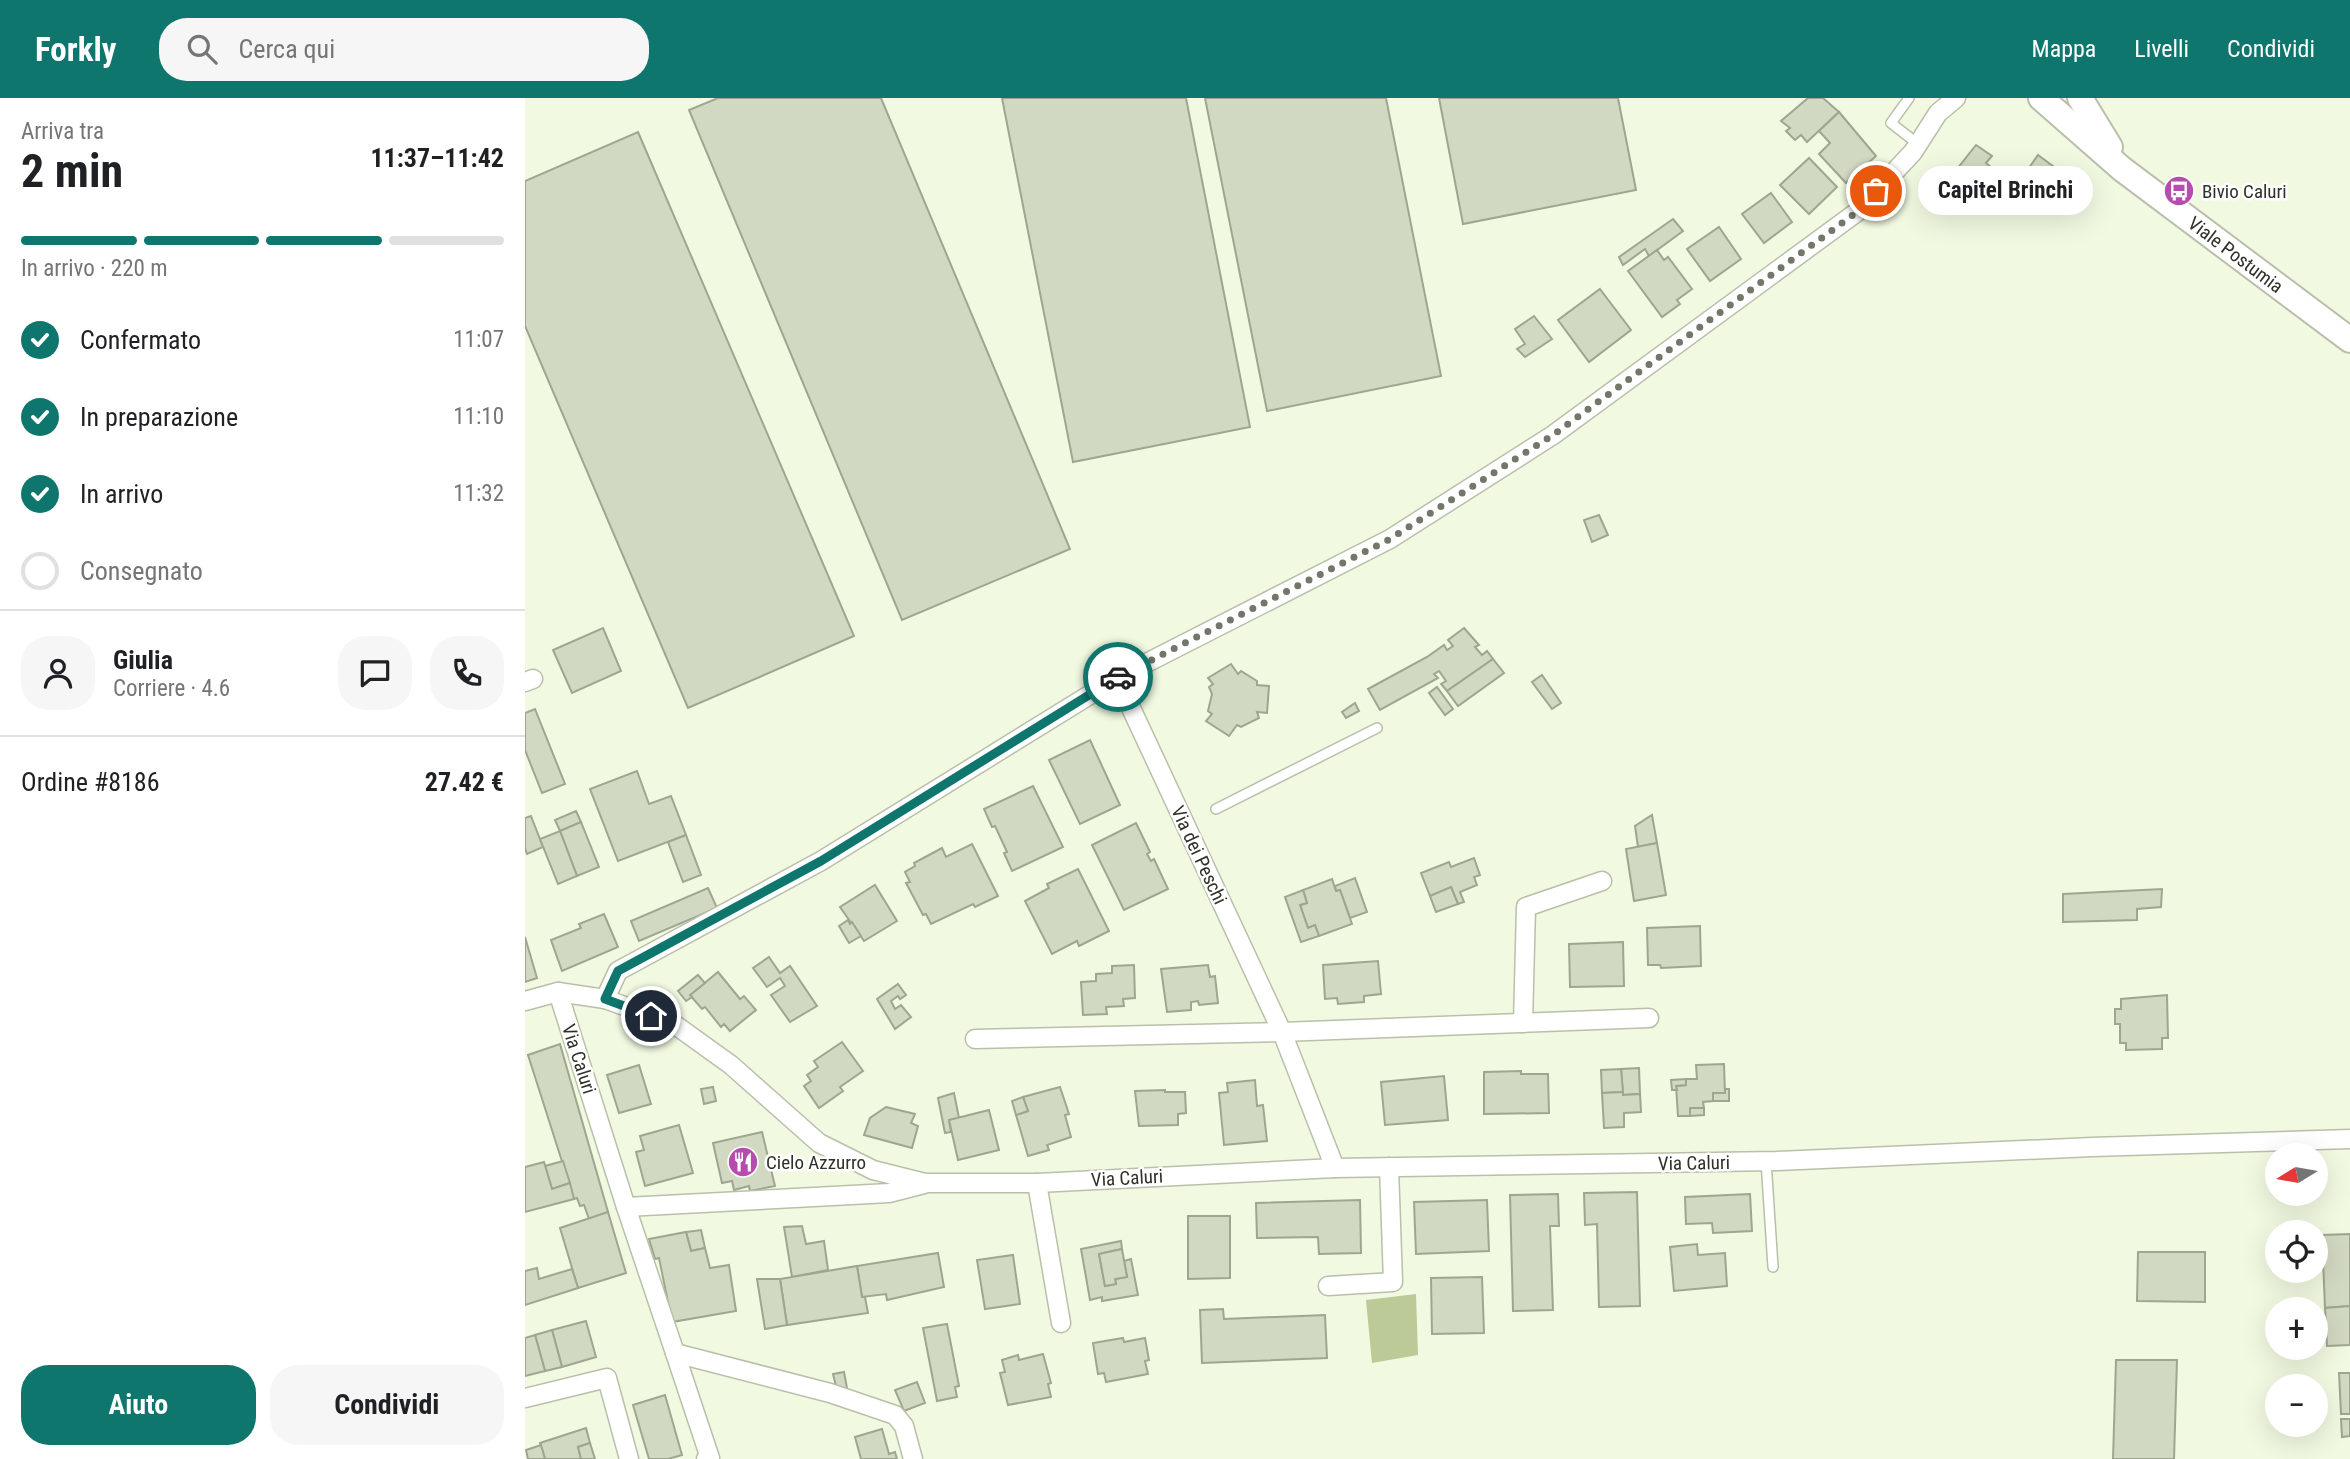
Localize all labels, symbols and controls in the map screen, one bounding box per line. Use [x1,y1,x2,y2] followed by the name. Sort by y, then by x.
[159,18,649,81] search box
[35,30,117,69] text: Forkly
[183,30,221,68] icon: search
[239,34,335,64] text: Cerca qui
[2032,35,2096,63] text: Mappa
[2134,35,2189,63] text: Livelli
[2227,35,2315,63] text: Condividi
[21,118,104,145] text: Arriva tra
[370,143,504,173] text: 11:37–11:42
[21,144,123,198] text: 2 min
[1846,161,1906,221] pin
[1918,166,2093,216] callout: Capitel Brinchi
[1857,172,1895,210] icon: bag
[2162,174,2196,208] bus stop icon: Bivio Caluri
[1938,177,2073,204] text: Capitel Brinchi
[2202,180,2287,203] place label: Bivio Caluri
[2184,211,2288,297] street label: Viale Postumia
[21,255,168,282] text: In arrivo · 220 m
[21,321,59,359] icon: check
[80,325,201,355] text: Confermato
[453,326,504,353] text: 11:07
[21,398,59,436] icon: check
[80,402,238,432] text: In preparazione
[453,403,504,430] text: 11:10
[21,475,59,513] icon: check
[80,479,163,509] text: In arrivo
[453,480,504,507] text: 11:32
[80,556,203,586] text: Consegnato
[21,636,95,710] button: person
[338,636,412,710] button: chat
[430,636,504,710] button: phone
[1083,642,1153,712] courier
[113,645,173,675] text: Giulia
[1099,658,1137,696] icon: car
[113,675,230,702] text: Corriere · 4.6
[21,767,160,797] text: Ordine #8186
[425,767,504,797] text: 27.42 €
[1166,802,1232,908] street label: Via dei Peschi
[621,986,681,1046] pin
[632,997,670,1035] icon: home
[557,1021,601,1097] street label: Via Caluri
[2265,1143,2327,1206] north arrow
[2265,1143,2328,1437] map controls
[726,1145,760,1179] restaurant icon: Cielo Azzurro
[766,1151,866,1174] place label: Cielo Azzurro
[1658,1151,1730,1175] street label: Via Caluri
[1090,1165,1164,1191] street label: Via Caluri
[2265,1220,2328,1283] button: locate
[2265,1297,2328,1360] button: +
[21,1365,256,1445] button: Aiuto
[270,1365,504,1445] button: Condividi
[2265,1374,2328,1437] button: −

